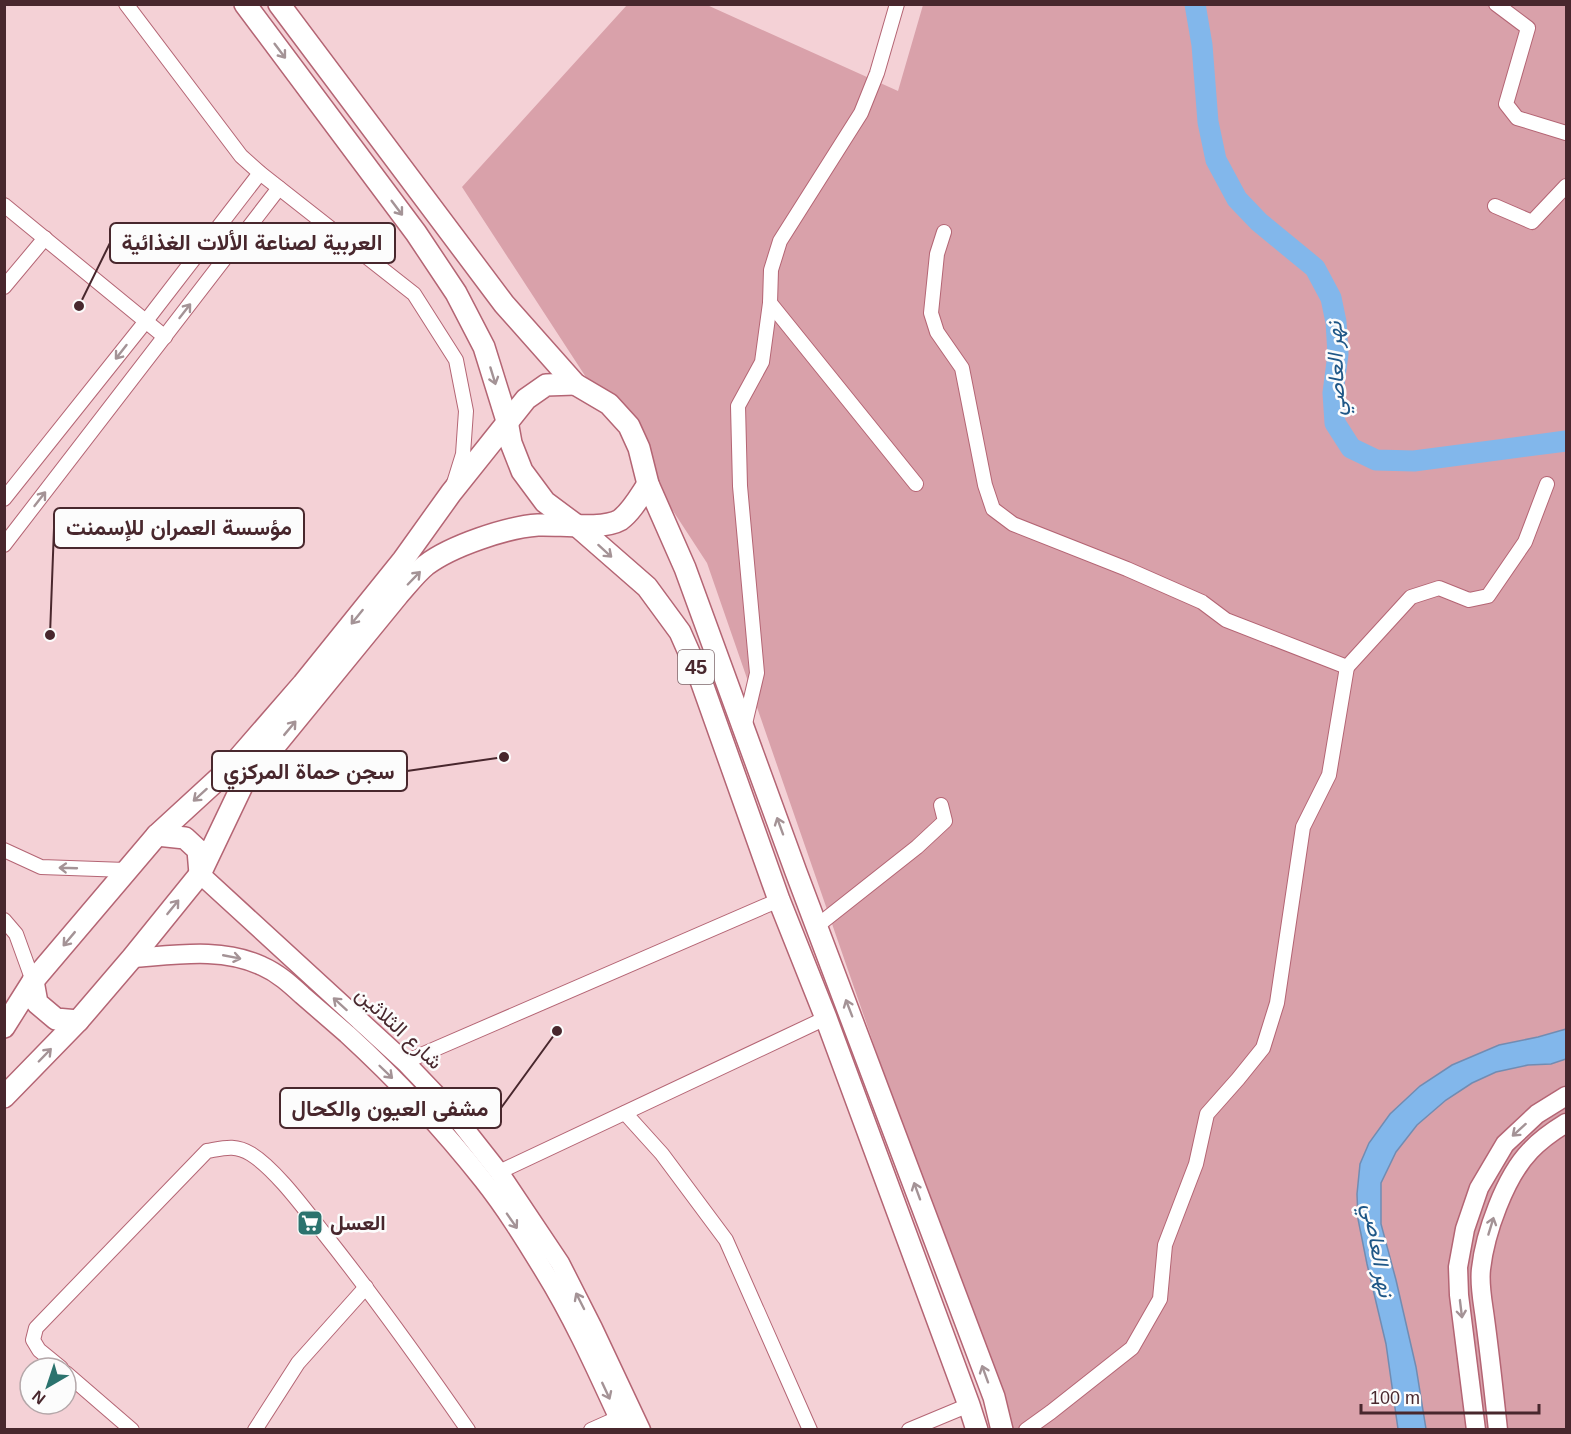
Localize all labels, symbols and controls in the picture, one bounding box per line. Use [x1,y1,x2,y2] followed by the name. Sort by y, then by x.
[274,43,287,59] one-way arrow
[391,199,403,215] one-way arrow
[110,223,395,263] callout: العربية لصناعة الألات الغذائية
[122,229,382,256] text: العربية لصناعة الألات الغذائية
[178,303,191,319] one-way arrow
[1321,320,1355,417] water label: نهر العاصي
[115,344,128,360] one-way arrow
[488,366,499,385] one-way arrow
[34,491,47,507] one-way arrow
[54,508,304,548] callout: مؤسسة العمران للإسمنت
[66,515,292,542] text: مؤسسة العمران للإسمنت
[597,544,612,558] one-way arrow
[407,570,421,585] one-way arrow
[350,609,363,625] one-way arrow
[678,650,714,684] road number: 45
[283,720,296,736] one-way arrow
[212,751,407,791] callout: سجن حماة المركزي
[223,759,395,790] text: سجن حماة المركزي
[193,788,208,802] one-way arrow
[773,817,784,836] one-way arrow
[58,862,78,874] one-way arrow
[166,900,179,916] one-way arrow
[62,931,76,946] one-way arrow
[222,952,241,963] one-way arrow
[349,982,447,1076] street label: شارع الثلاثين
[333,997,348,1011] one-way arrow
[842,999,853,1018] one-way arrow
[38,1047,52,1062] one-way arrow
[379,1064,394,1079] one-way arrow
[280,1088,501,1128] callout: مشفى العيون والكحال
[292,1096,489,1122] text: مشفى العيون والكحال
[1512,1123,1527,1137] one-way arrow
[911,1182,922,1201] one-way arrow
[1353,1201,1399,1301] water label: نهر العاصي
[295,1208,325,1238] supermarket icon: العسل
[330,1211,386,1235] place label: العسل
[506,1212,518,1228] one-way arrow
[1486,1217,1497,1236] one-way arrow
[573,1292,585,1310] one-way arrow
[1455,1298,1466,1318] one-way arrow
[18,1356,78,1416] north arrow
[979,1365,990,1384] one-way arrow
[1361,1377,1540,1415] scale bar
[600,1382,612,1400] one-way arrow
[29,1387,49,1408] text: N
[1370,1388,1420,1408] text: 100 m

